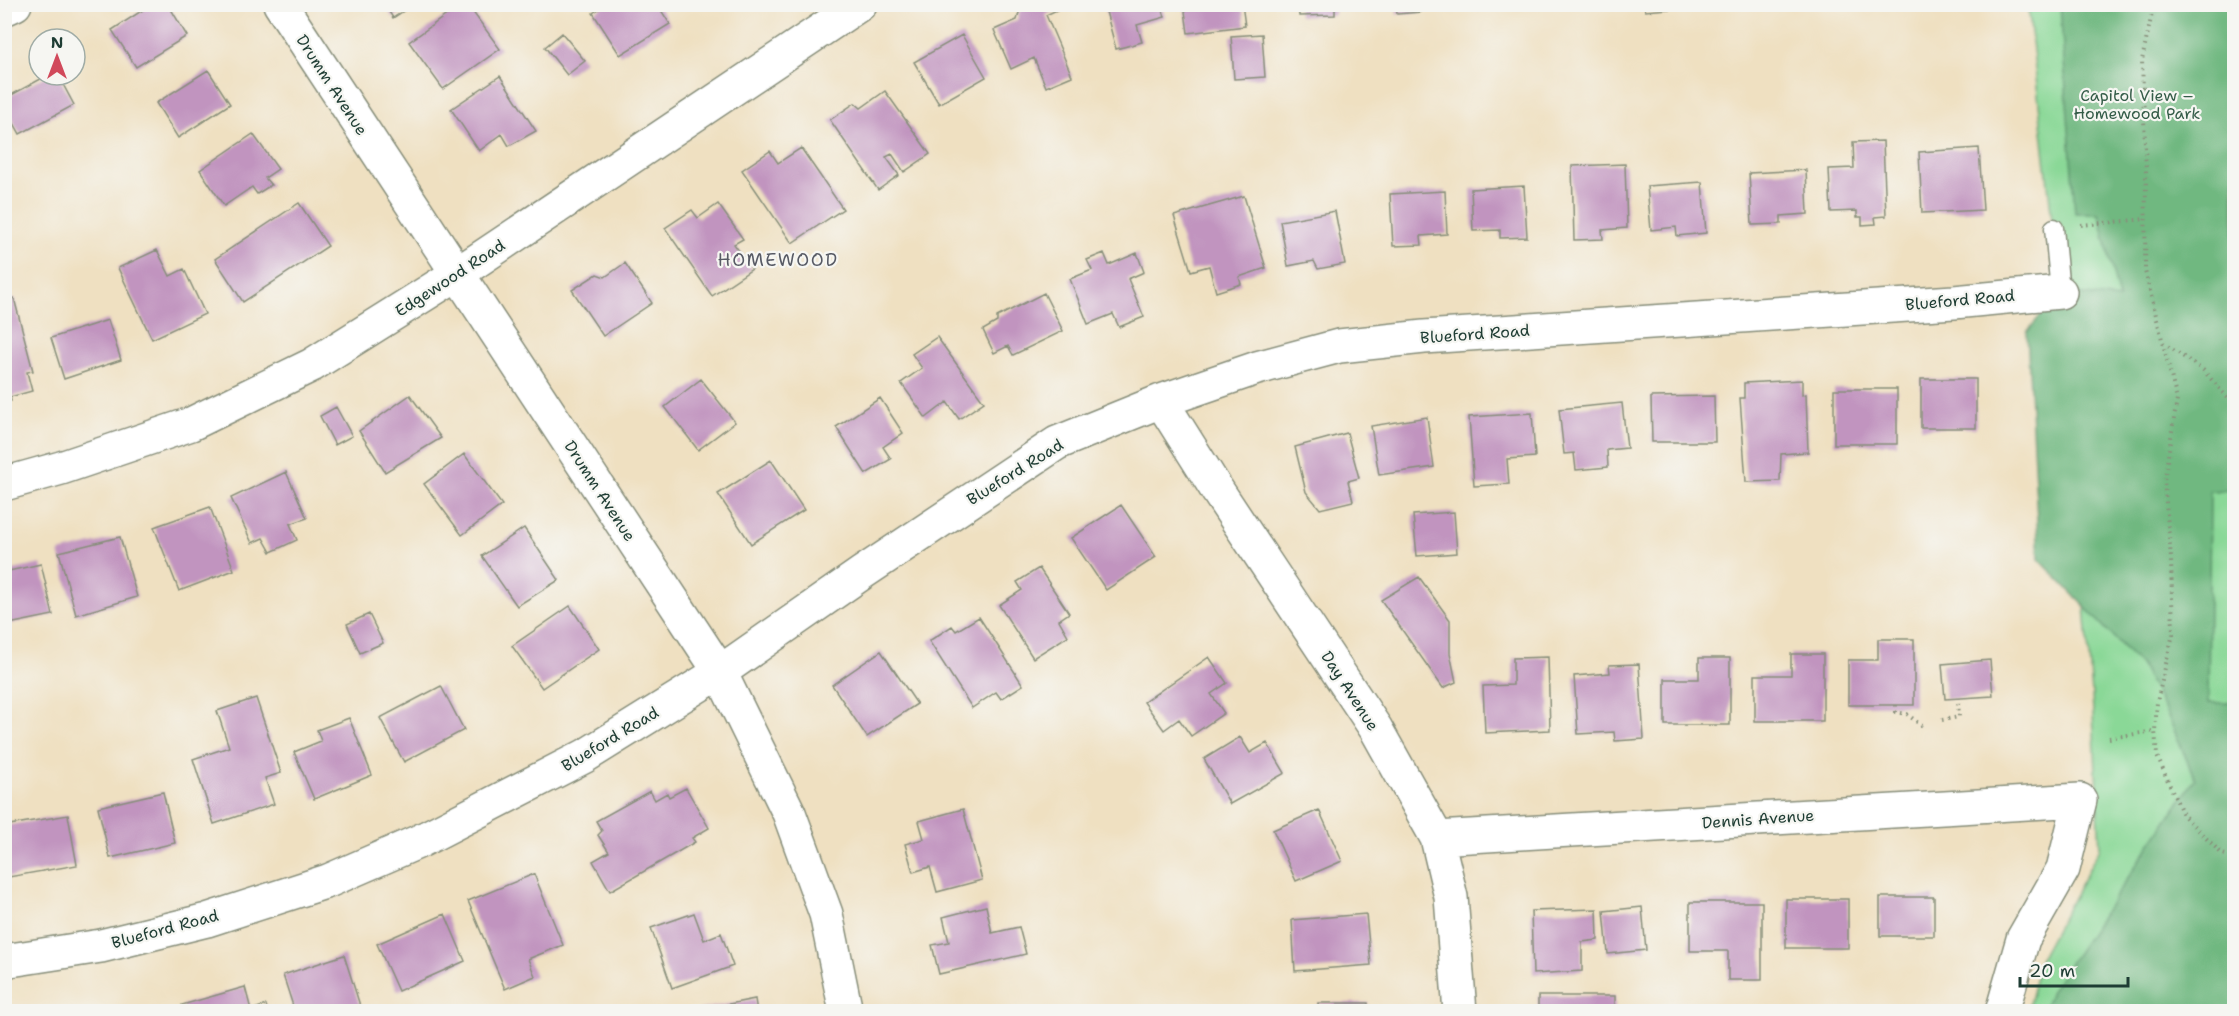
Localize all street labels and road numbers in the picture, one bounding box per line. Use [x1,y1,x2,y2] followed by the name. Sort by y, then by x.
[292,31,372,139] street label: Drumm Avenue
[391,235,509,321] street label: Edgewood Road
[1904,285,2016,315] street label: Blueford Road
[1419,320,1531,348] street label: Blueford Road
[963,434,1067,510] street label: Blueford Road
[560,437,640,545] street label: Drumm Avenue
[1316,647,1384,735] street label: Day Avenue
[558,702,662,776] street label: Blueford Road
[1701,805,1815,833] street label: Dennis Avenue
[109,905,221,953] street label: Blueford Road

